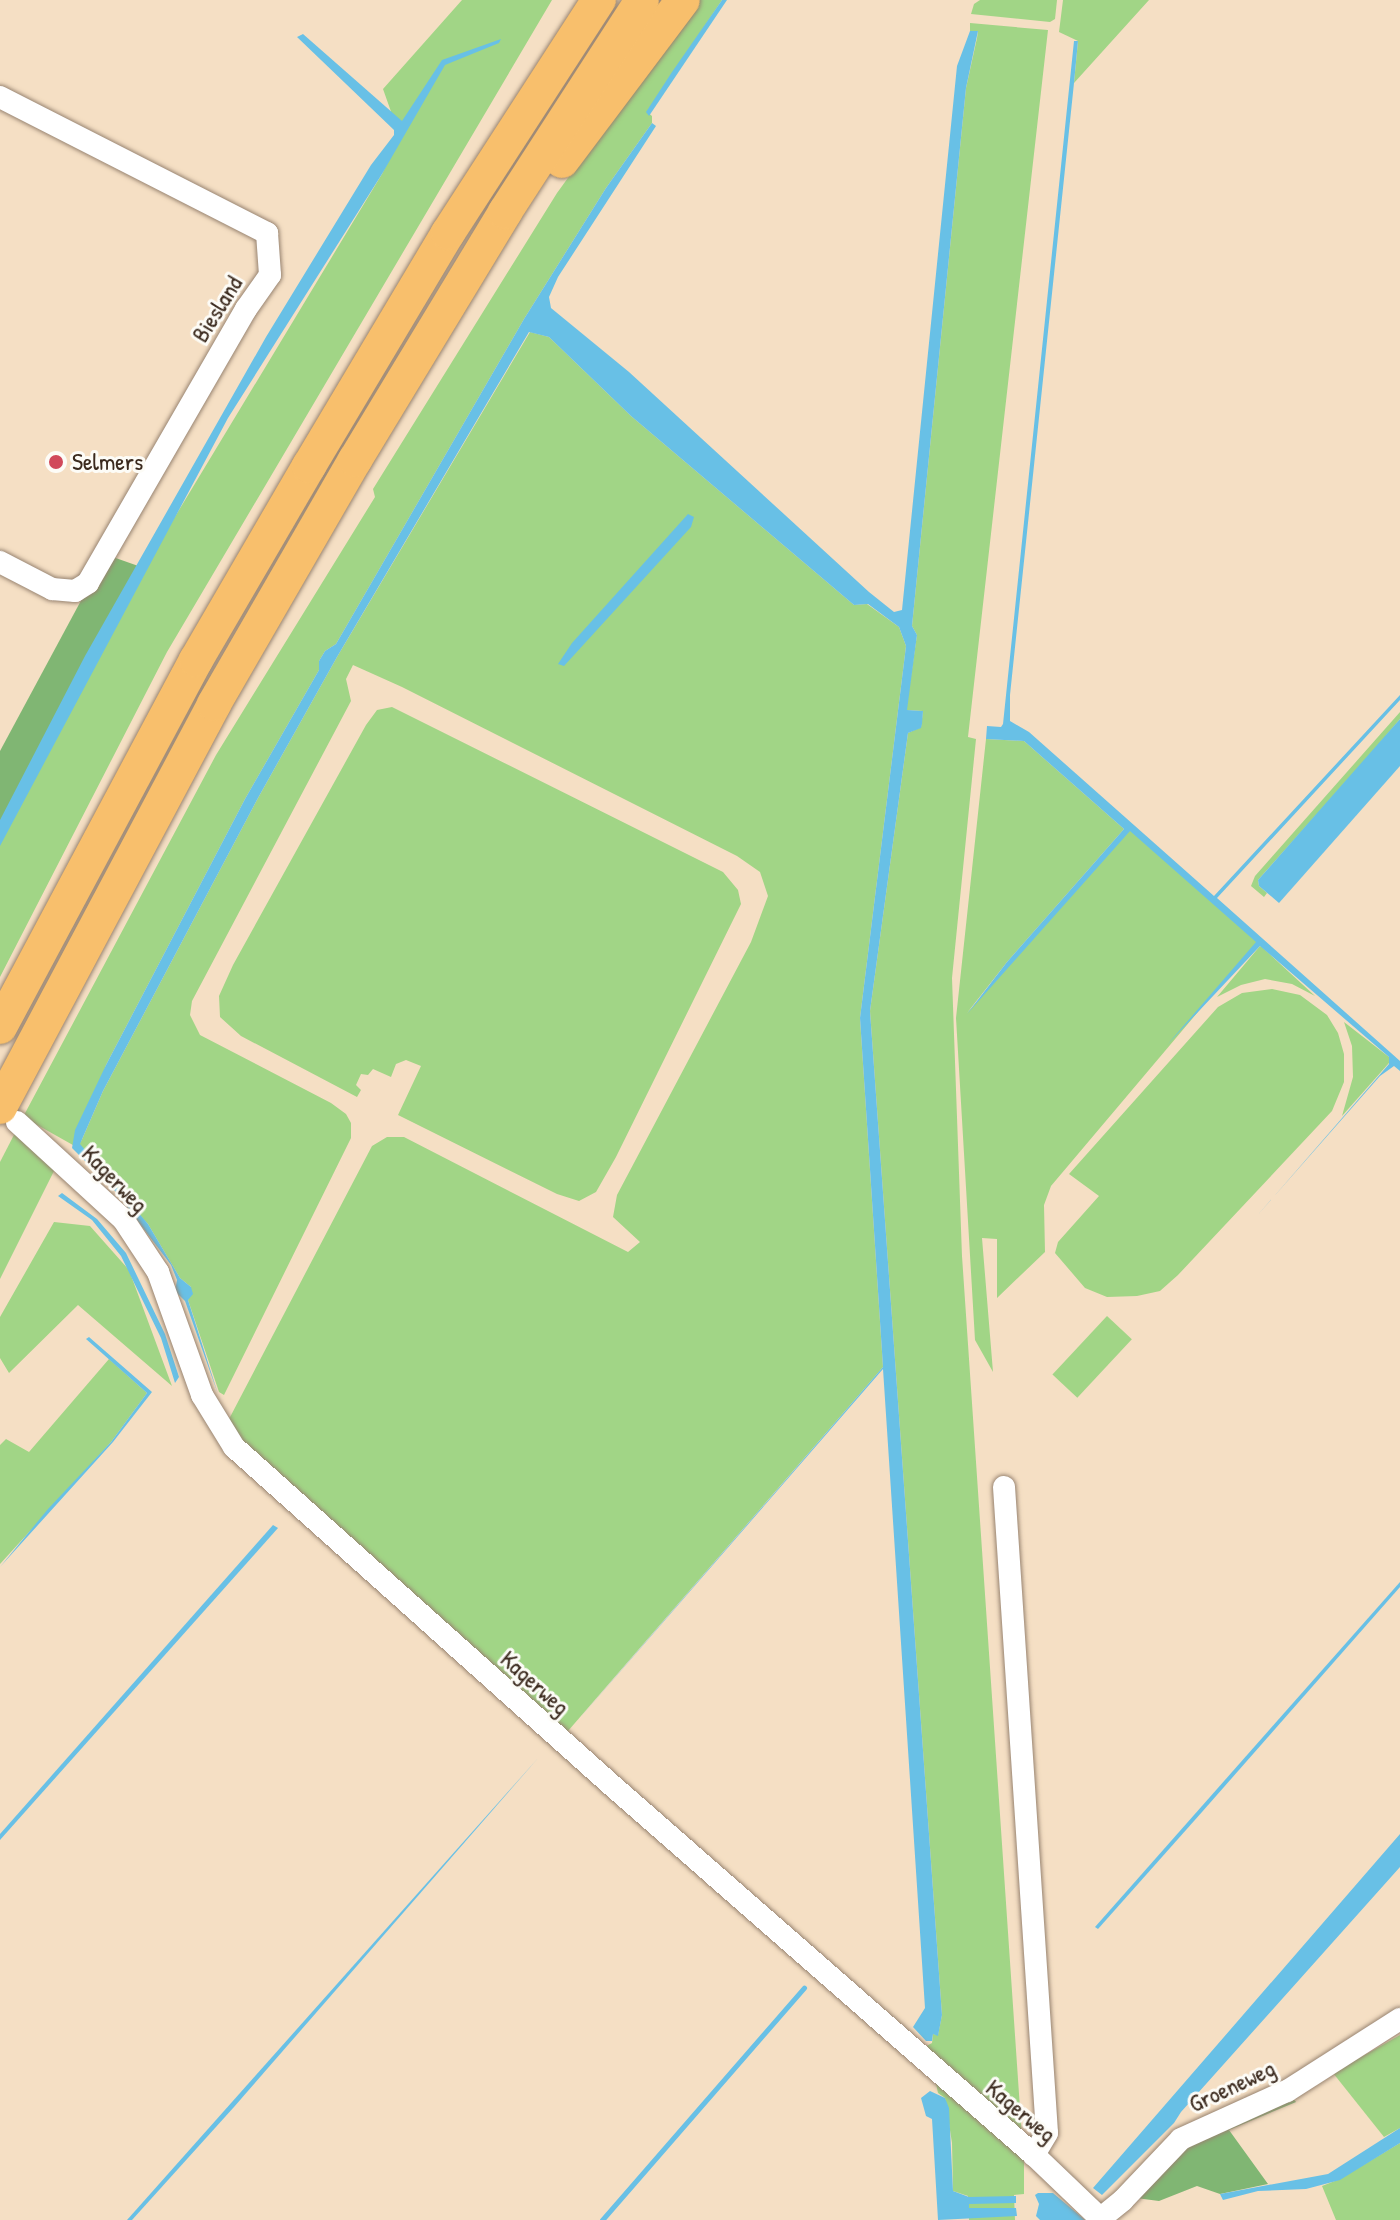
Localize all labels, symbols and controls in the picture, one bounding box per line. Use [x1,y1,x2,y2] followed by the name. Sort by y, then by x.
[186,271,248,347] street label: Biesland
[72,448,143,476] place label: Selmers
[47,453,65,471] marker: Selmers
[76,1139,154,1219] street label: Kagerweg
[495,1645,575,1721] street label: Kagerweg
[1184,2054,1280,2118] street label: Groeneweg
[980,2073,1062,2149] street label: Kagerweg

